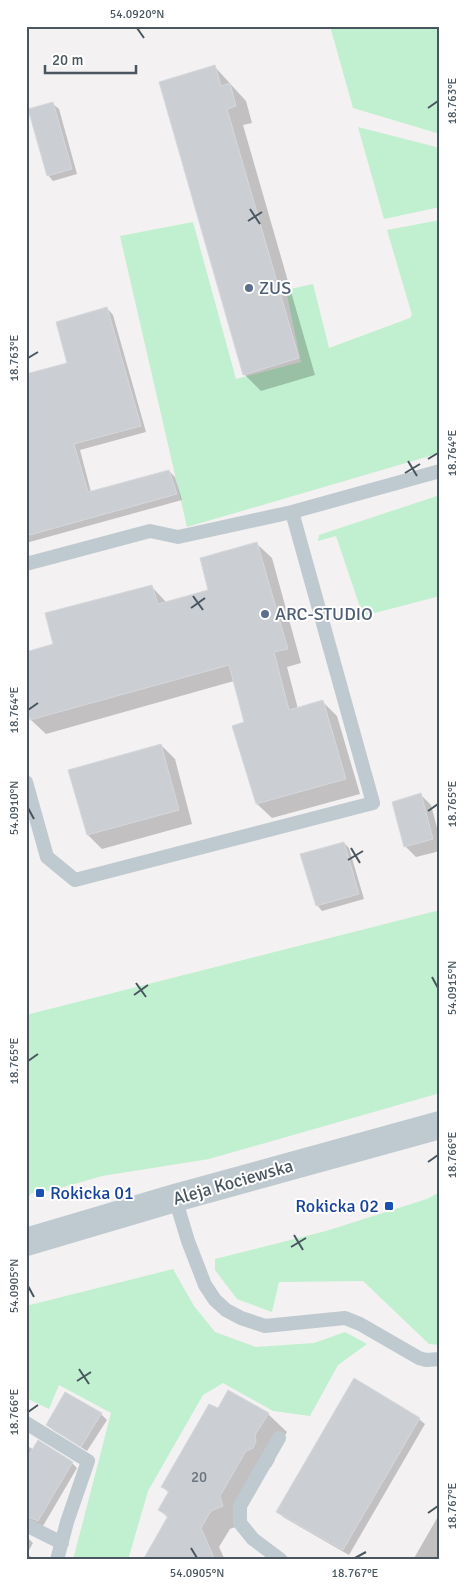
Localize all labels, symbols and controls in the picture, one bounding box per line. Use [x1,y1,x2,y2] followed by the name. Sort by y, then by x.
[110,7,164,22] text: 54.0920°N
[45,42,136,74] scale bar
[52,51,83,69] text: 20 m
[445,77,460,124] text: 18.763°E
[259,277,291,299] place label: ZUS
[243,282,255,294] marker: ZUS
[7,334,22,381] text: 18.763°E
[445,429,460,476] text: 18.764°E
[275,603,373,625] place label: ARC-STUDIO
[259,608,271,620] marker: ARC-STUDIO
[7,686,22,733] text: 18.764°E
[445,780,460,827] text: 18.765°E
[7,781,22,835] text: 54.0910°N
[445,961,460,1015] text: 54.0915°N
[7,1037,22,1084] text: 18.765°E
[445,1131,460,1178] text: 18.766°E
[170,1154,296,1210] street label: Aleja Kociewska
[50,1182,134,1204] place label: Rokicka 01
[34,1187,46,1199] marker: Rokicka 01
[295,1195,379,1217] place label: Rokicka 02
[383,1200,395,1212] marker: Rokicka 02
[7,1259,22,1313] text: 54.0905°N
[7,1388,22,1435] text: 18.766°E
[191,1468,207,1486] house number: 20
[445,1482,460,1529] text: 18.767°E
[170,1566,224,1581] text: 54.0905°N
[332,1566,379,1581] text: 18.767°E

